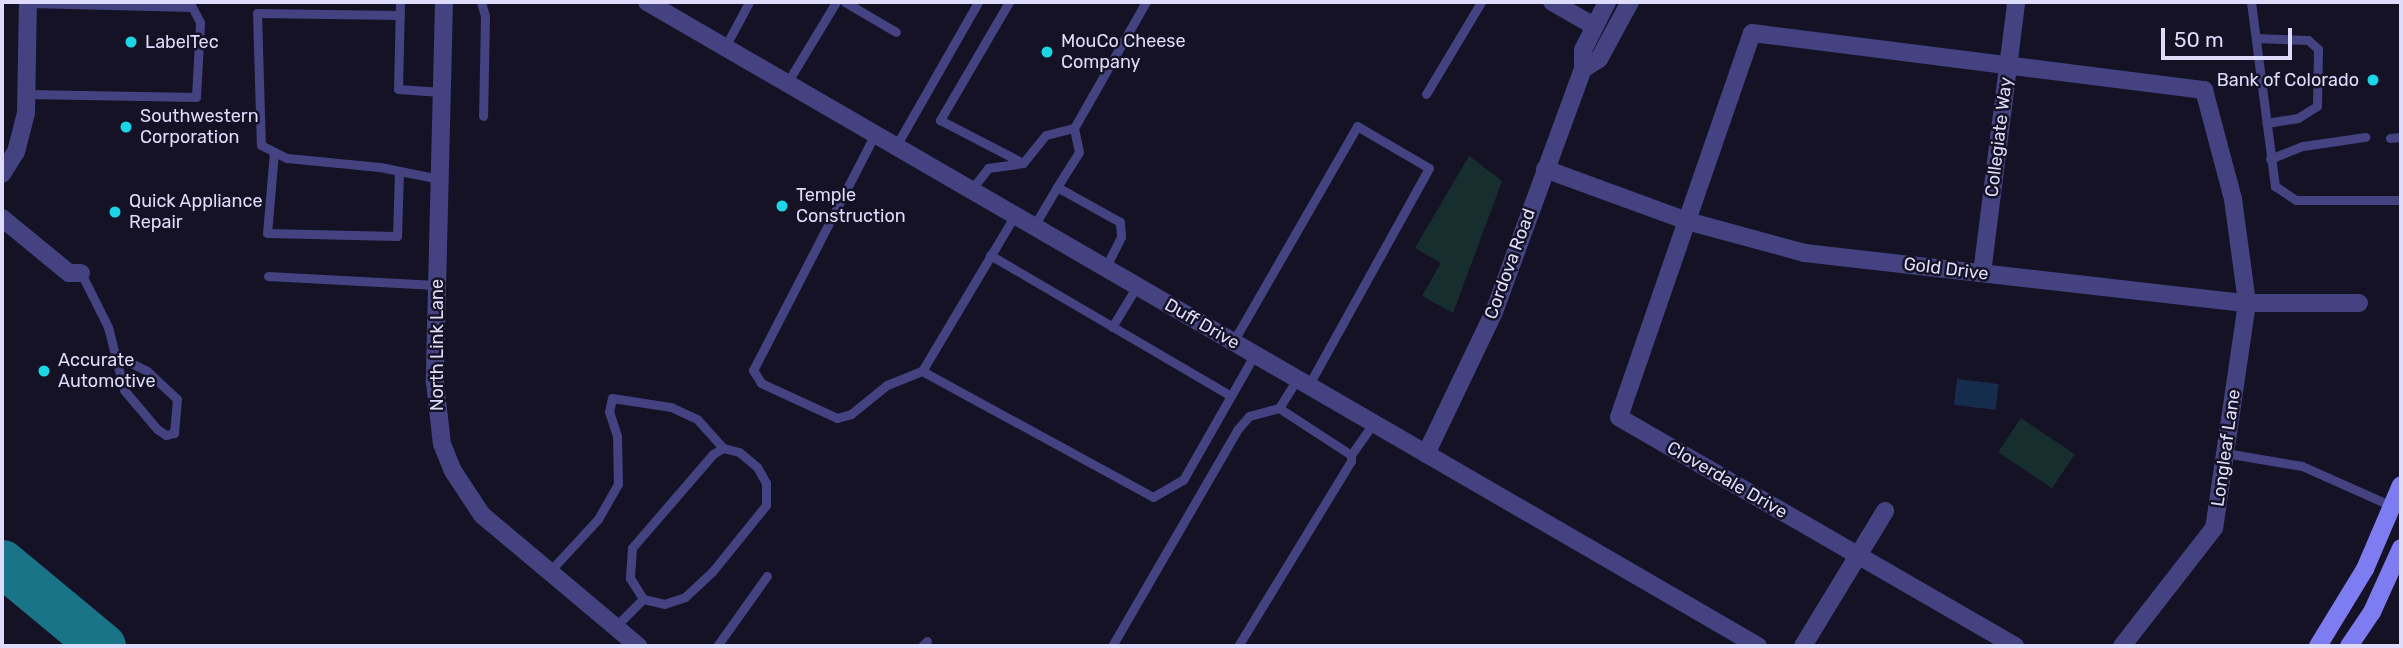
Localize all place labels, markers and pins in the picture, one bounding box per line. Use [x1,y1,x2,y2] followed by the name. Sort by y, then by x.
[145,31,219,53] place label: LabelTec
[1061,31,1186,74] place label: MouCo Cheese Company
[123,34,139,50] marker: LabelTec
[1039,44,1055,60] marker: MouCo Cheese Company
[2216,69,2359,91] place label: Bank of Colorado
[2365,72,2381,88] marker: Bank of Colorado
[140,106,259,148] place label: Southwestern Corporation
[118,119,134,135] marker: Southwestern Corporation
[796,185,906,228] place label: Temple Construction
[129,191,263,234] place label: Quick Appliance Repair
[774,198,790,214] marker: Temple Construction
[107,204,123,220] marker: Quick Appliance Repair
[58,350,156,392] place label: Accurate Automotive
[36,363,52,379] marker: Accurate Automotive

